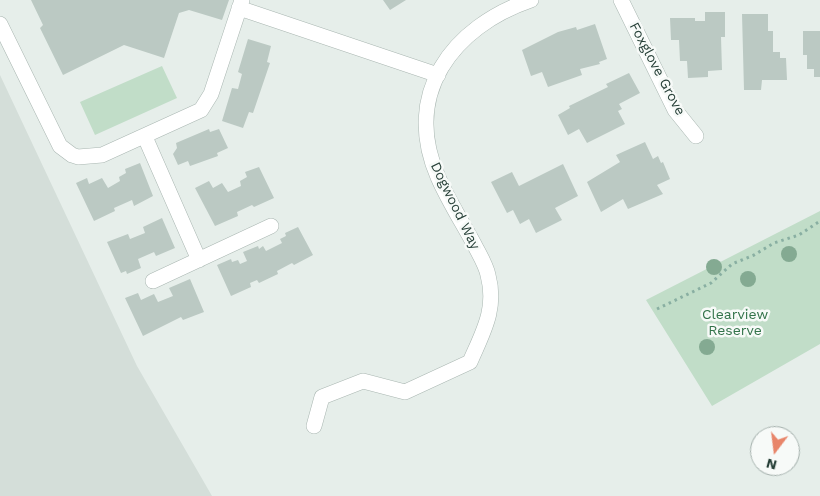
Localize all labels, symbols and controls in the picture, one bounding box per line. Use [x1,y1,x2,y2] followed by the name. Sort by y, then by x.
[625,20,689,118] street label: Foxglove Grove
[427,160,483,252] street label: Dogwood Way
[702,307,768,340] park label: Clearview Reserve
[750,426,800,476] north arrow
[764,455,778,474] text: N

